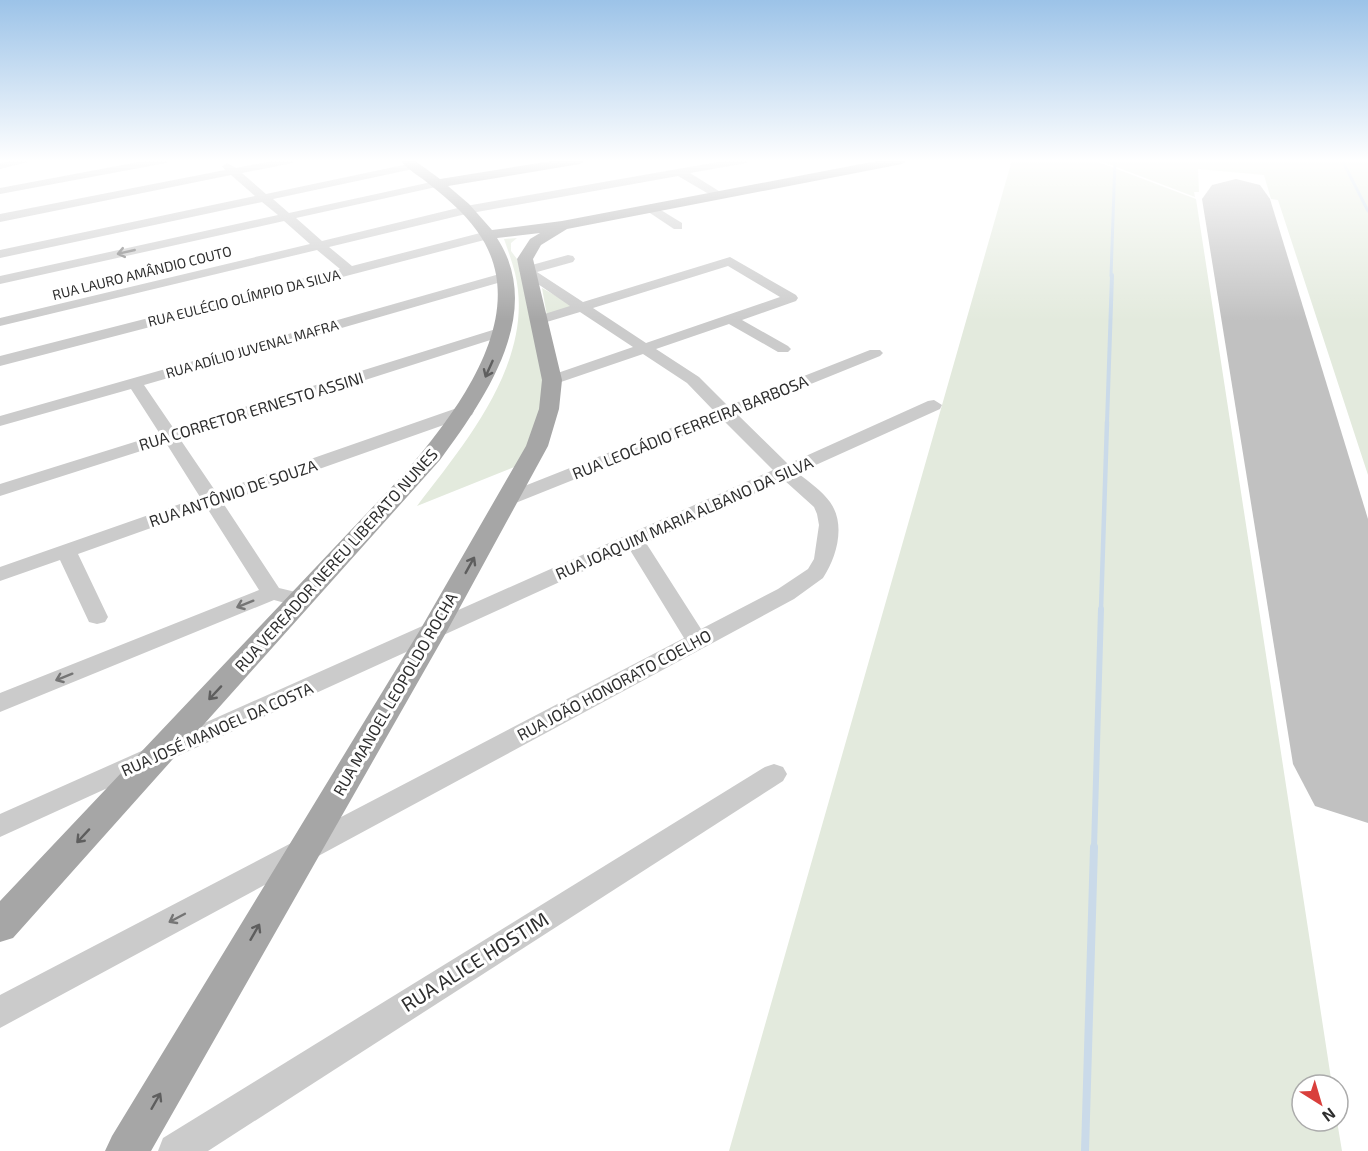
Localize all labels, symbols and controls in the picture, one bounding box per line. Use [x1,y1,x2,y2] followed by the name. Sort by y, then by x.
[50,242,233,303] street label: RUA LAURO AMÂNDIO COUTO
[116,246,135,258] one-way arrow
[146,265,342,330] street label: RUA EULÉCIO OLÍMPIO DA SILVA
[164,316,340,381] street label: RUA ADÍLIO JUVENAL MAFRA
[483,359,494,377] one-way arrow
[136,367,365,454] street label: RUA CORRETOR ERNESTO ASSINI
[569,370,810,483] street label: RUA LEOCÁDIO FERREIRA BARBOSA
[230,444,441,675] street label: RUA VEREADOR NEREU LIBERATO NUNES
[552,452,816,584] street label: RUA JOAQUIM MARIA ALBANO DA SILVA
[146,455,319,530] street label: RUA ANTÔNIO DE SOUZA
[464,557,476,574] one-way arrow
[329,589,461,799] street label: RUA MANOEL LEOPOLDO ROCHA
[236,599,254,610] one-way arrow
[513,625,714,744] street label: RUA JOÃO HONORATO COELHO
[55,672,74,683] one-way arrow
[118,678,316,779] street label: RUA JOSÉ MANOEL DA COSTA
[208,685,222,700] one-way arrow
[76,829,90,844] one-way arrow
[396,906,552,1016] street label: RUA ALICE HOSTIM
[169,912,186,924] one-way arrow
[249,924,261,941] one-way arrow
[1290,1073,1350,1133] north arrow
[151,1092,162,1110] one-way arrow
[1319,1104,1340,1126] text: N

